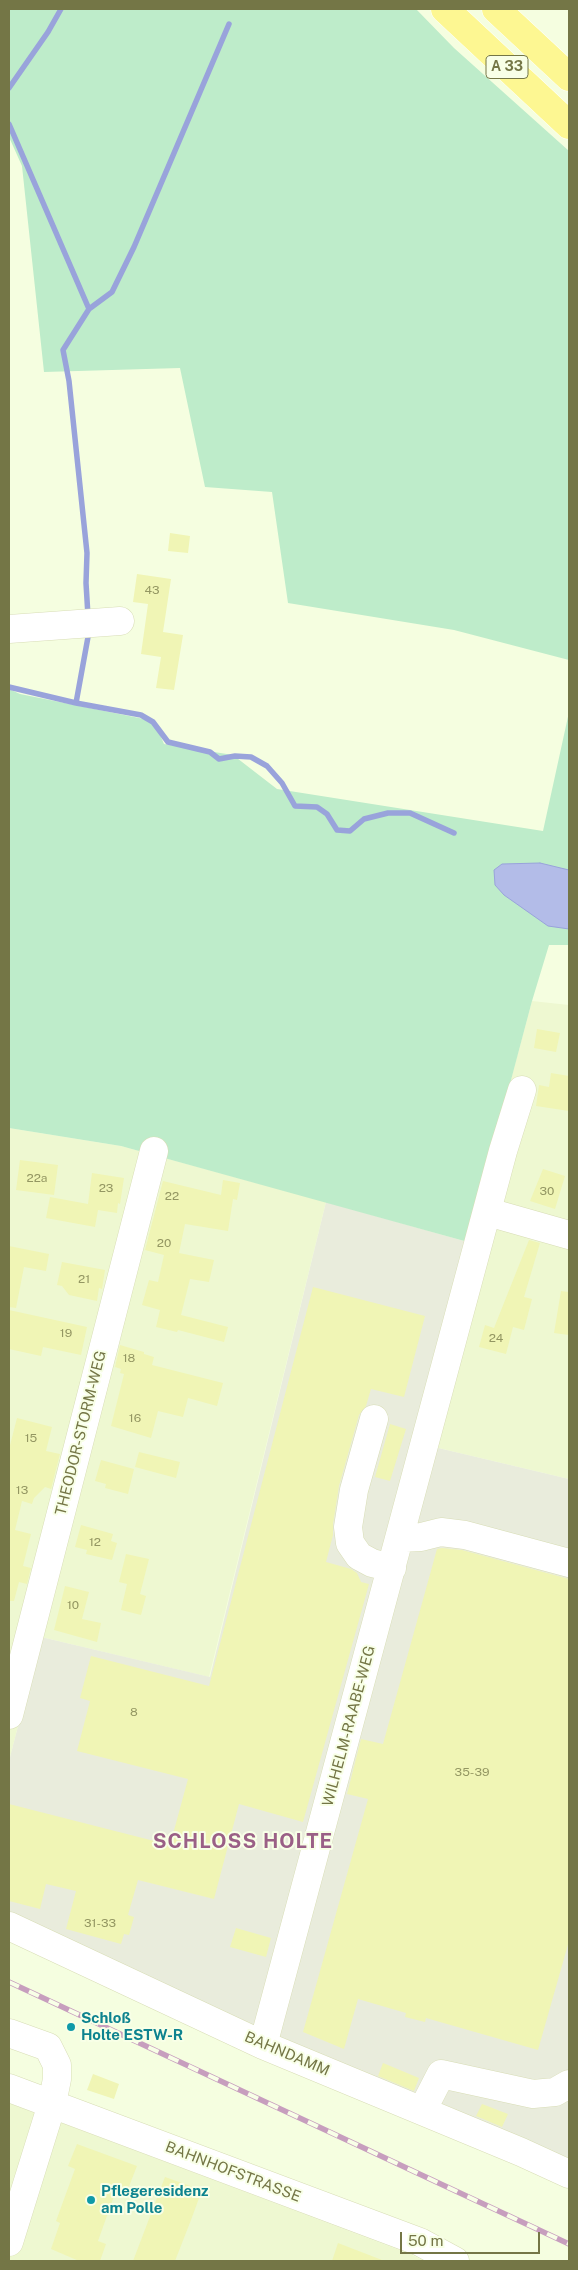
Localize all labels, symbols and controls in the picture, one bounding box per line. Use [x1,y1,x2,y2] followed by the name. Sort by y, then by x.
[486,56,528,78] road number: A 33
[144,583,160,597] house number: 43
[27,1171,47,1185] house number: 22a
[99,1181,113,1195] house number: 23
[540,1184,554,1198] house number: 30
[165,1189,179,1203] house number: 22
[157,1236,171,1250] house number: 20
[78,1272,90,1286] house number: 21
[60,1326,72,1340] house number: 19
[489,1331,503,1345] house number: 24
[52,1349,110,1517] street label: THEODOR-STORM-WEG
[123,1351,135,1365] house number: 18
[129,1411,141,1425] house number: 16
[25,1431,37,1445] house number: 15
[16,1483,28,1497] house number: 13
[89,1535,101,1549] house number: 12
[67,1598,79,1612] house number: 10
[319,1644,379,1808] street label: WILHELM-RAABE-WEG
[130,1705,138,1719] house number: 8
[455,1765,489,1779] house number: 35-39
[151,1830,335,1854] district label: SCHLOSS HOLTE
[84,1916,116,1930] house number: 31-33
[81,2009,183,2044] place label: Schloß Holte ESTW-R
[65,2021,77,2033] marker: Schloß Holte ESTW-R
[242,2028,332,2080] street label: BAHNDAMM
[163,2138,303,2206] street label: BAHNHOFSTRASSE
[101,2182,209,2217] place label: Pflegeresidenz am Polle
[85,2194,97,2206] marker: Pflegeresidenz am Polle
[403,2222,543,2254] scale bar
[408,2232,443,2249] text: 50 m

